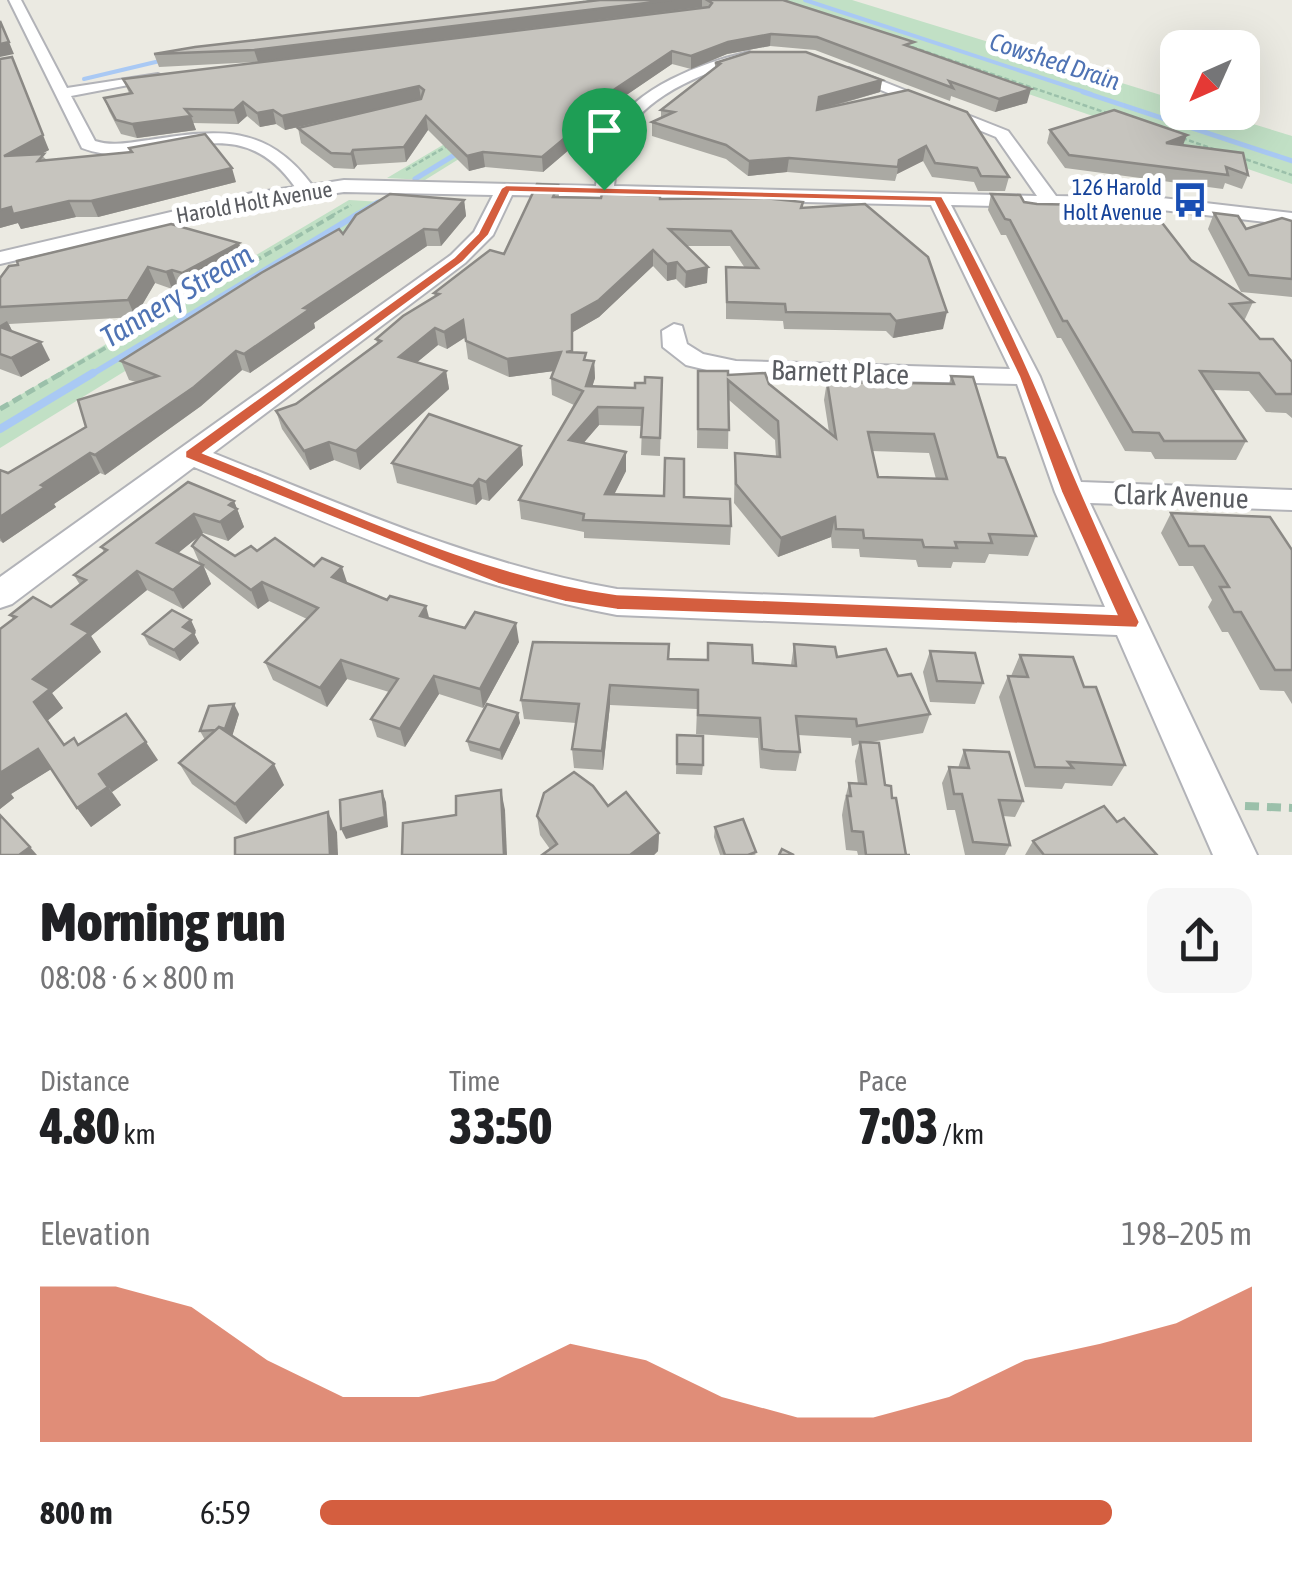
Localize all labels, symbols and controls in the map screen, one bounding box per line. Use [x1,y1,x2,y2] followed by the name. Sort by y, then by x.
[987,27,1123,95] water label: Cowshed Drain
[1160,30,1260,130] north arrow
[1160,30,1260,130] map controls
[562,88,647,191] pin
[577,103,632,158] icon: arrive
[1063,174,1162,225] place label: 126 Harold Holt Avenue
[174,175,334,229] street label: Harold Holt Avenue
[1171,181,1209,219] bus stop icon: 126 Harold Holt Avenue
[94,237,259,354] water label: Tannery Stream
[770,354,910,390] street label: Barnett Place
[1113,478,1249,514] street label: Clark Avenue
[1147,888,1252,993] button: share
[40,890,286,953] text: Morning run
[40,959,235,996] text: 08:08 · 6 × 800 m
[40,1065,130,1097] text: Distance
[449,1065,500,1097] text: Time
[858,1065,907,1097] text: Pace
[40,1097,119,1155] text: 4.80
[449,1097,552,1155] text: 33:50
[858,1097,938,1155] text: 7:03
[119,1118,156,1150] text: km
[938,1118,984,1150] text: /km
[40,1215,151,1252] text: Elevation
[1122,1215,1252,1252] text: 198–205 m
[40,1494,113,1531] text: 800 m
[200,1494,251,1531] text: 6:59

